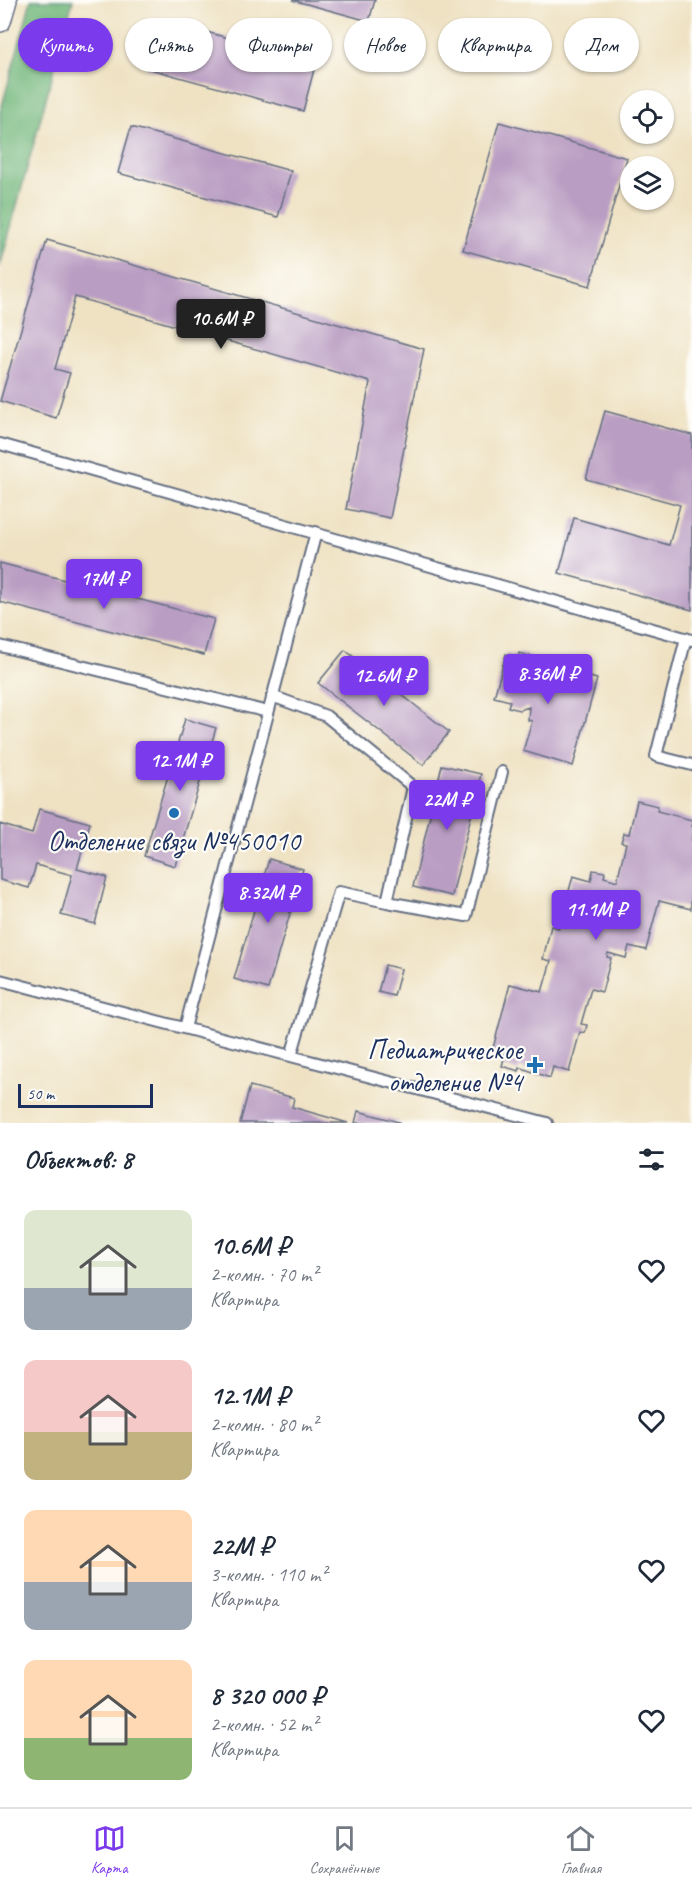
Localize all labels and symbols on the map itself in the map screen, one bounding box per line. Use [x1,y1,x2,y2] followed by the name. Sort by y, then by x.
[166,299,276,350] pin: 10.6M ₽
[62,559,146,610] pin: 17M ₽
[493,654,603,705] pin: 8.36M ₽
[329,656,439,707] pin: 12.6M ₽
[125,741,235,792] pin: 12.1M ₽
[405,780,489,831] pin: 22M ₽
[167,806,181,820] marker: Отделение связи №450010
[48,823,303,859] place label: Отделение связи №450010
[213,873,323,924] pin: 8.32M ₽
[541,890,651,941] pin: 11.1M ₽
[367,1032,524,1099] place label: Педиатрическое отделение №4
[526,1056,544,1074] marker: Педиатрическое отделение №4
[18,1081,153,1108] scale bar

